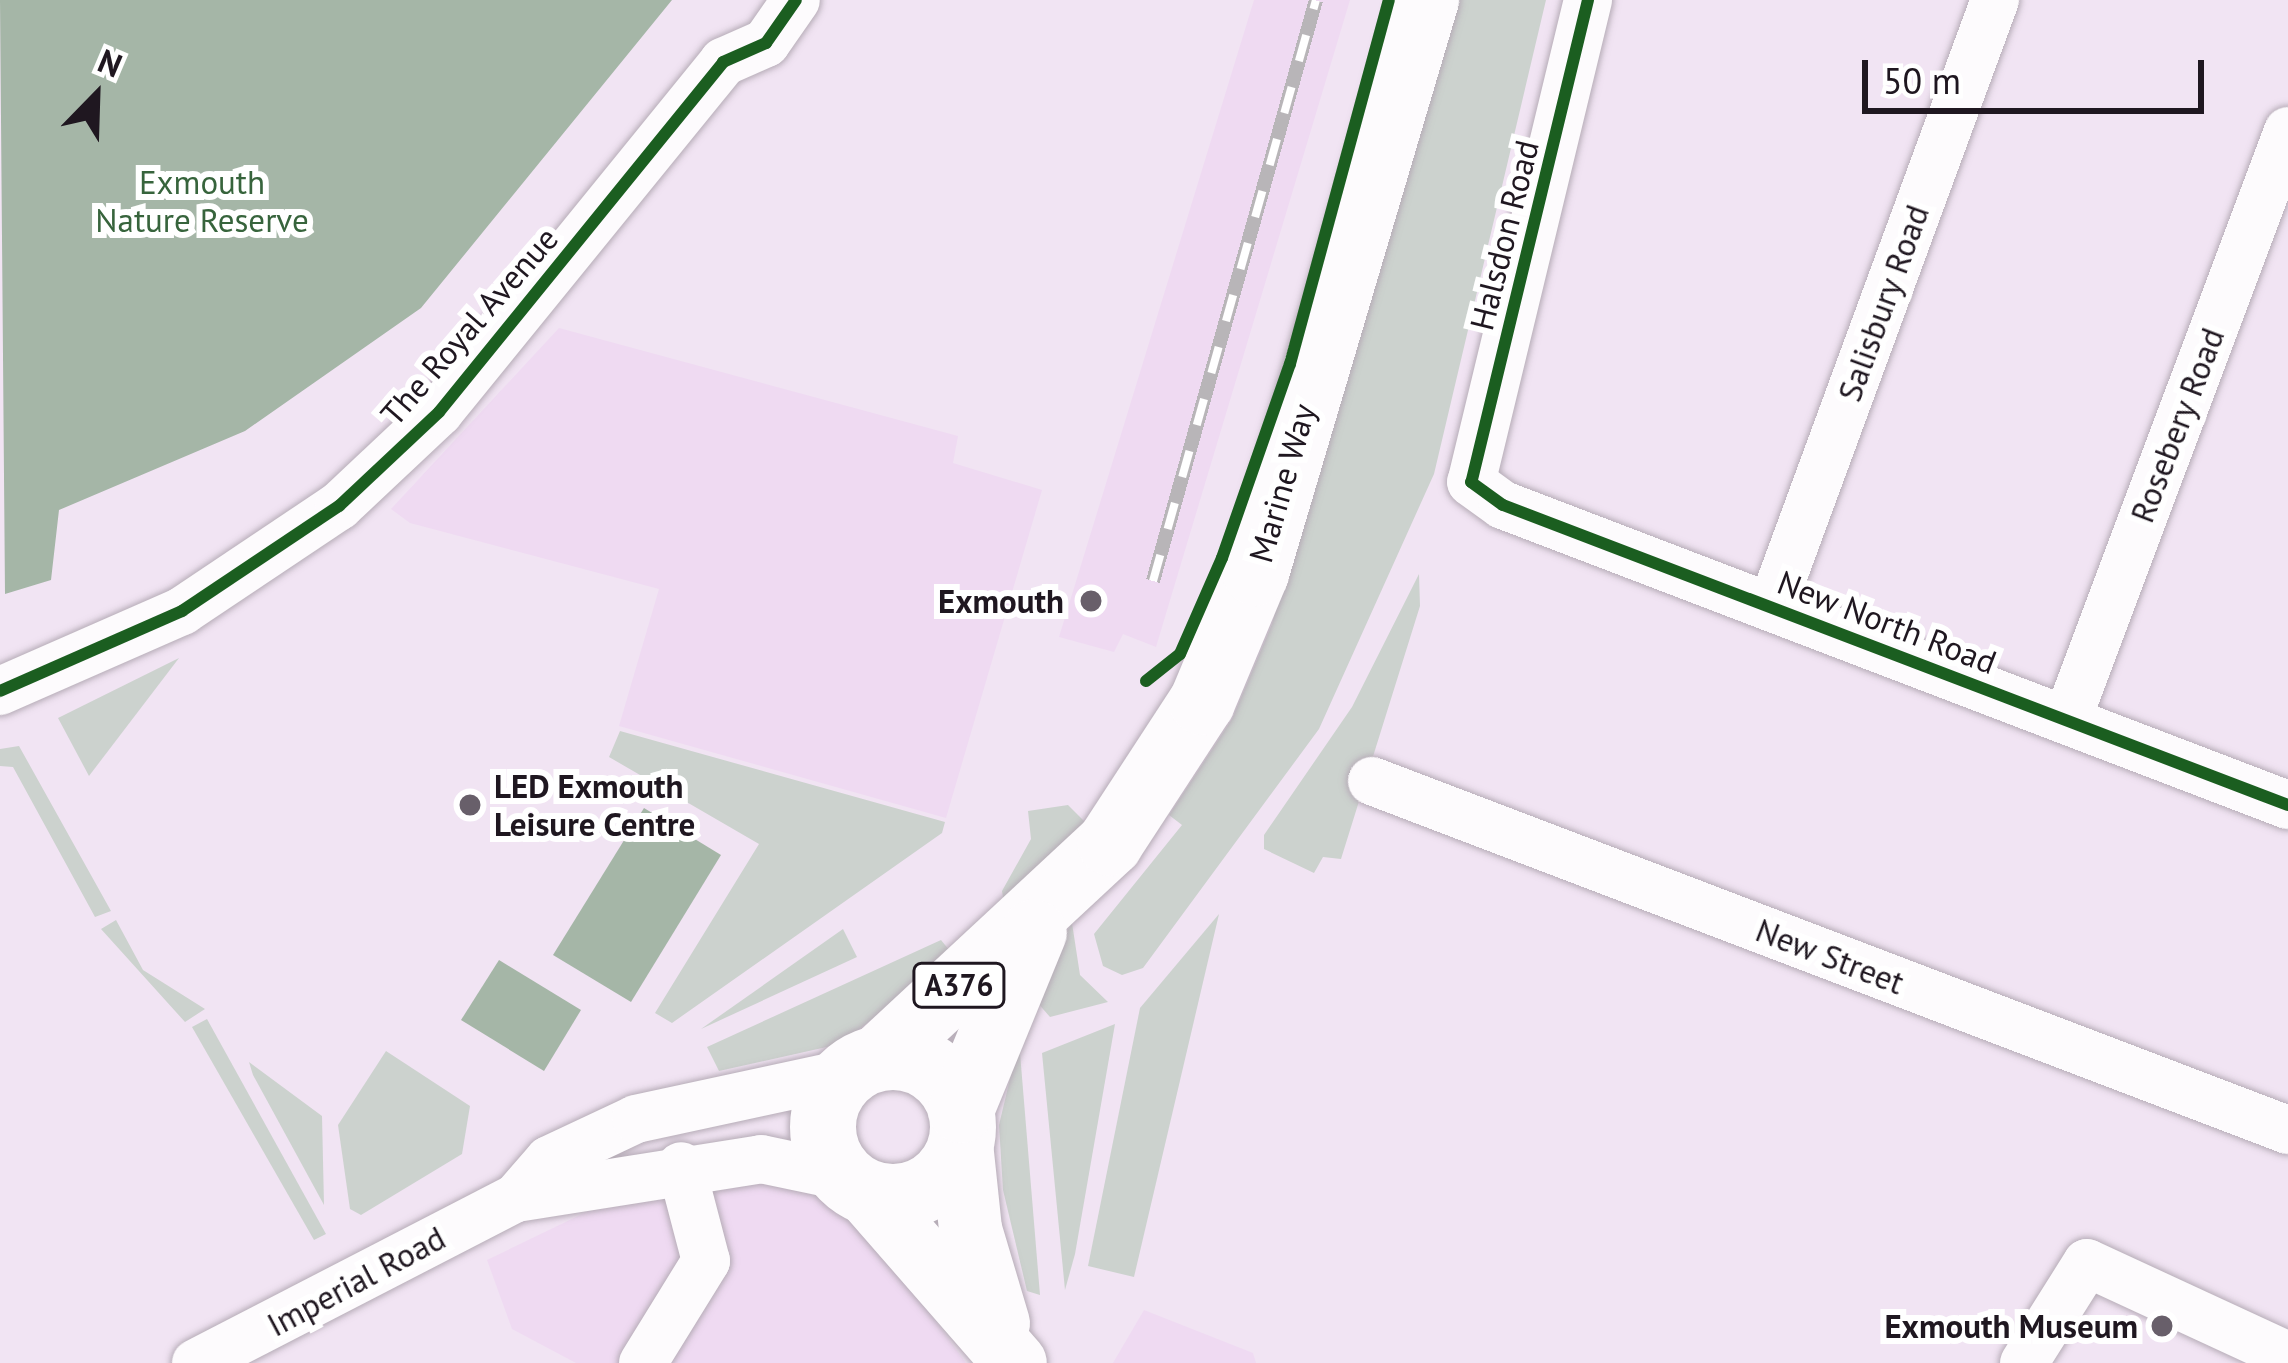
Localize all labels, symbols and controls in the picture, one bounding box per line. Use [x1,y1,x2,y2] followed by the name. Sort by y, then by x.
[36,36,156,156] north arrow
[1868,36,2210,110] scale bar
[92,38,129,86] text: N
[1883,57,1961,104] text: 50 m
[1461,136,1547,334] street label: Halsdon Road
[95,162,309,240] park label: Exmouth Nature Reserve
[1829,199,1937,407] street label: Salisbury Road
[372,218,566,434] street label: The Royal Avenue
[2122,322,2232,528] street label: Rosebery Road
[1240,399,1324,567] street label: Marine Way
[1772,562,2002,682] street label: New North Road
[938,581,1064,621] place label: Exmouth
[1075,585,1107,617] marker: Exmouth
[494,766,696,844] place label: LED Exmouth Leisure Centre
[457,792,483,818] marker: LED Exmouth Leisure Centre
[1750,910,1910,1002] street label: New Street
[911,961,1007,1009] road number: A376
[260,1218,452,1344] street label: Imperial Road
[1884,1306,2138,1346] place label: Exmouth Museum
[2149,1313,2175,1339] marker: Exmouth Museum

